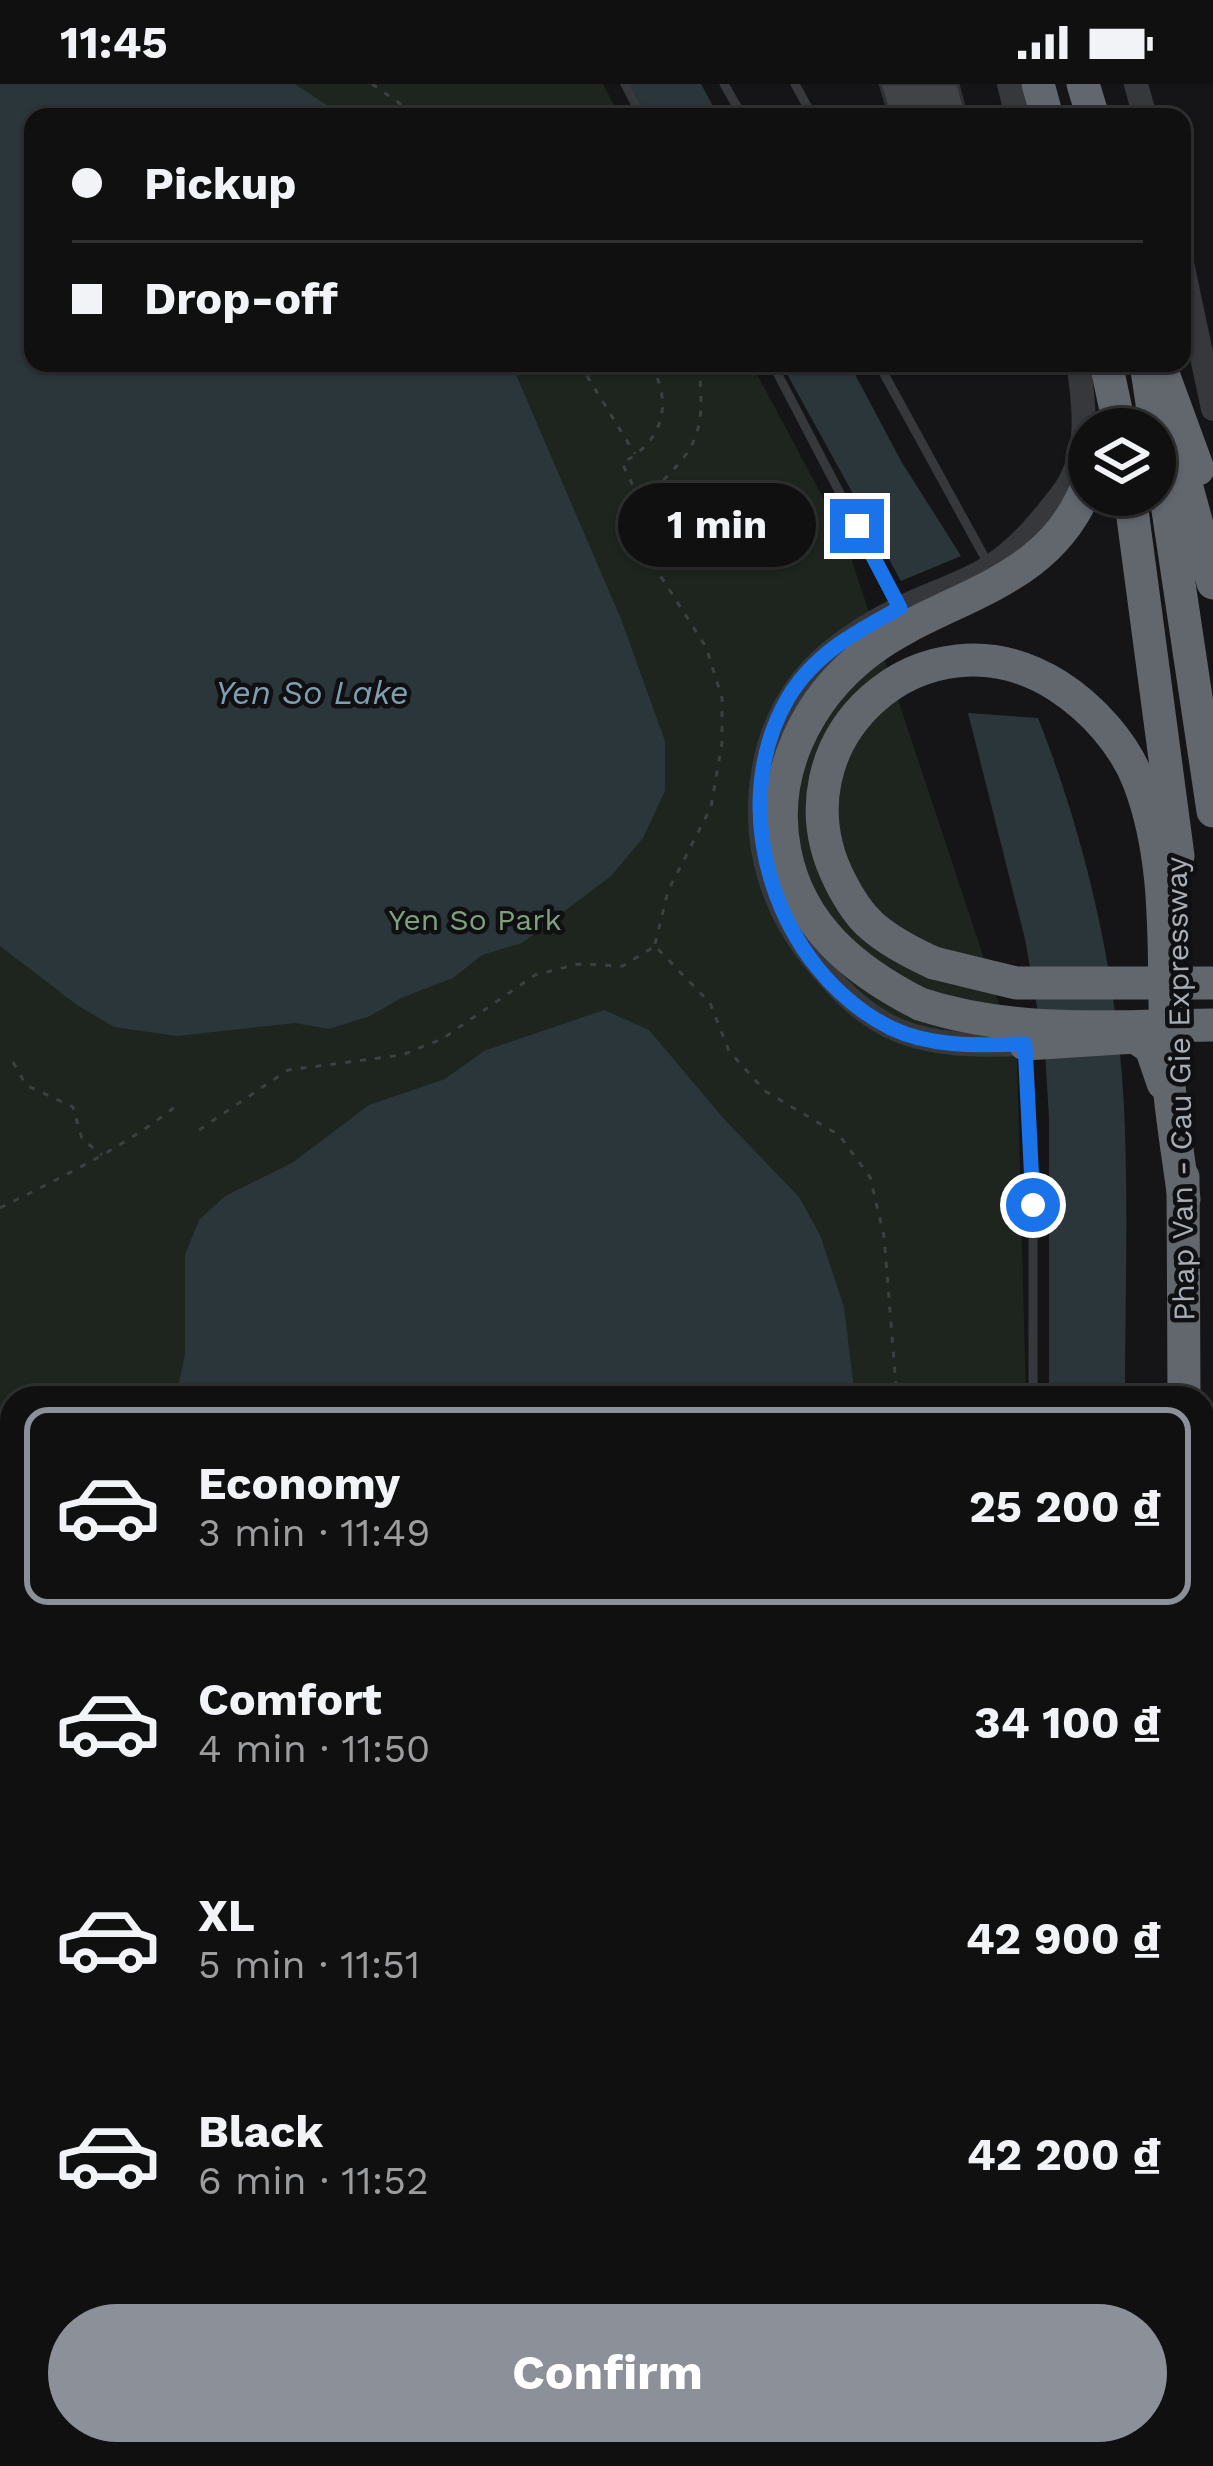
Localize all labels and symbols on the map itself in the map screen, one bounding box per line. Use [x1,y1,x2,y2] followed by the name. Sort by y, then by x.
[617,484,815,568] callout: 1 min
[830,499,884,553] route end
[215,673,409,712] water label: Yen So Lake
[1158,856,1202,1321] street label: Phap Van - Cau Gie Expressway
[388,902,562,937] park label: Yen So Park
[1006,1178,1060,1232] route start

